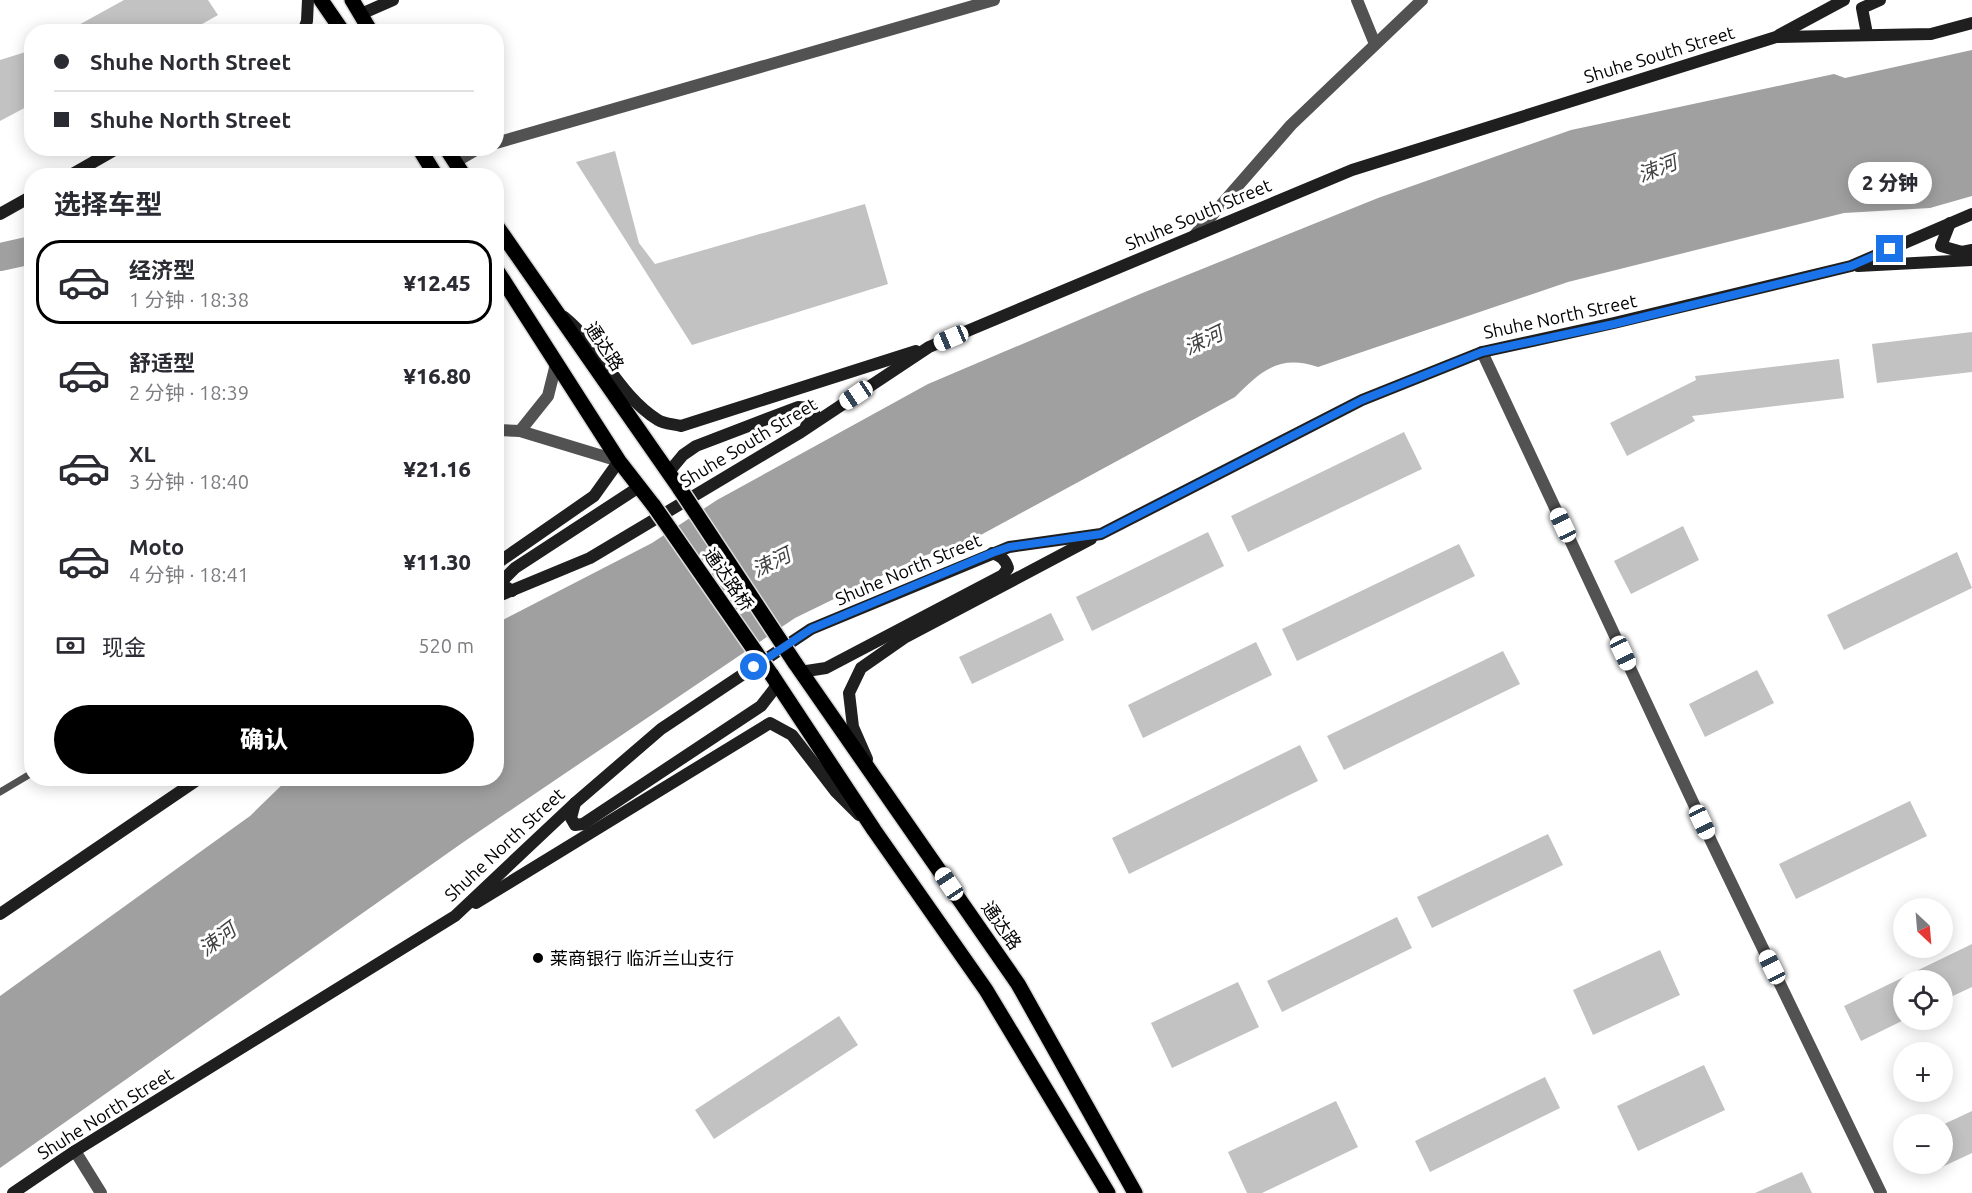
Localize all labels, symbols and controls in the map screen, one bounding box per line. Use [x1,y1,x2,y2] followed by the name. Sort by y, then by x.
[1581,22,1737,86] street label: Shuhe South Street
[90,49,291,74] text: Shuhe North Street
[90,107,291,132] text: Shuhe North Street
[1634,149,1684,186] water label: 涑河
[1848,162,1932,204] callout: 2 分钟
[1862,171,1918,194] text: 2 分钟
[1122,174,1274,254] street label: Shuhe South Street
[54,189,162,219] text: 选择车型
[1876,235,1903,262] route end
[57,255,111,309] icon: car
[129,257,195,282] text: 经济型
[404,270,471,295] text: ¥12.45
[129,288,249,311] text: 1 分钟 · 18:38
[1481,290,1639,342] street label: Shuhe North Street
[582,318,628,374] street label: 通达路
[1180,319,1230,359] water label: 涑河
[931,323,971,353] car
[57,348,111,402] icon: car
[129,350,195,375] text: 舒适型
[404,363,471,388] text: ¥16.80
[836,377,876,413] car
[129,381,249,404] text: 2 分钟 · 18:39
[676,393,820,491] street label: Shuhe South Street
[57,441,111,495] icon: car
[129,441,156,466] text: XL
[404,456,471,481] text: ¥21.16
[129,470,249,493] text: 3 分钟 · 18:40
[1547,505,1579,545] car
[832,529,984,609] street label: Shuhe North Street
[57,534,111,588] icon: car
[129,534,184,559] text: Moto
[748,541,798,581] water label: 涑河
[700,544,758,614] street label: 通达路桥
[404,549,471,574] text: ¥11.30
[129,563,249,586] text: 4 分钟 · 18:41
[54,629,87,662] icon: cash
[1607,633,1639,673] car
[102,634,146,659] text: 现金
[418,634,474,657] text: 520 m
[740,653,767,680] route start
[54,705,474,774] button: 确认
[440,783,568,905] street label: Shuhe North Street
[1686,802,1718,842] car
[931,864,967,904] car
[978,897,1026,953] street label: 通达路
[1893,898,1953,958] north arrow
[1893,898,1953,1174] map controls
[194,915,243,960] water label: 涑河
[1756,947,1788,987] car
[550,948,734,968] place label: 莱商银行 临沂兰山支行
[531,951,545,965] marker: 莱商银行 临沂兰山支行
[1893,970,1953,1030] button: locate
[1893,1042,1953,1102] button: +
[33,1063,177,1163] street label: Shuhe North Street
[1893,1114,1953,1174] button: −

